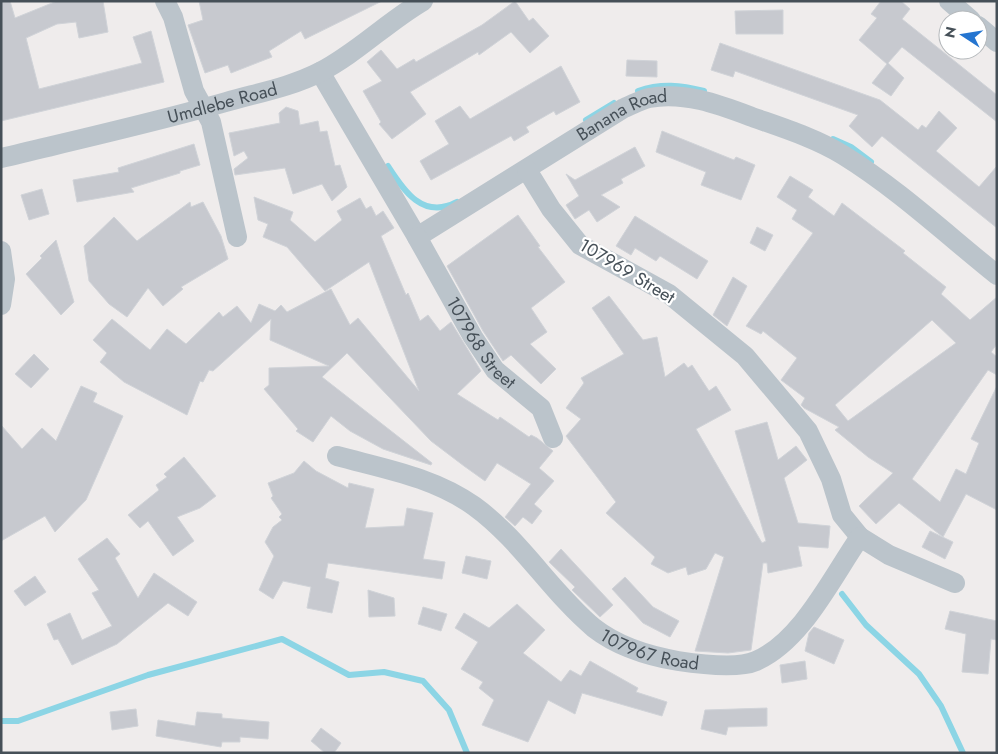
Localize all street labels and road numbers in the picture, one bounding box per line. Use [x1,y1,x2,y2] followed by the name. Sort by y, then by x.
[165,76,280,130] street label: Umdlebe Road
[571,83,668,148] street label: Banana Road
[574,232,680,310] street label: 107969 Street
[440,292,522,395] street label: 107968 Street
[595,622,700,677] street label: 107967 Road

